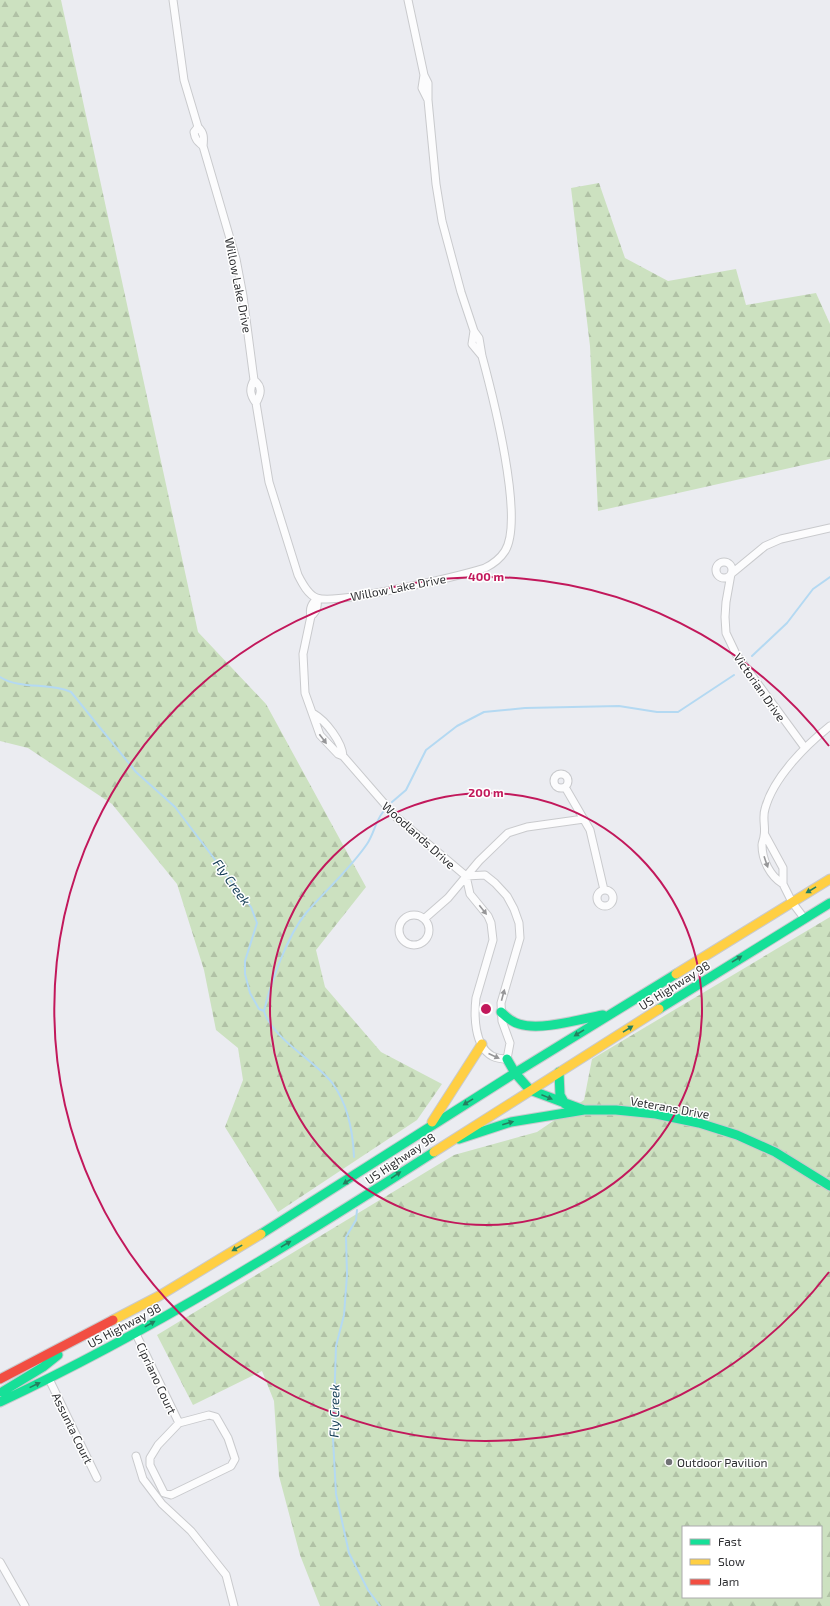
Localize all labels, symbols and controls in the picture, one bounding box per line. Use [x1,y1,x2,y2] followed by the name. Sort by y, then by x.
[223,236,255,334] street label: Willow Lake Drive
[468,569,504,583] text: 400 m
[349,571,447,603] street label: Willow Lake Drive
[731,650,789,724] street label: Victorian Drive
[319,733,327,744] one-way arrow
[468,785,504,799] text: 200 m
[380,799,458,871] street label: Woodlands Drive
[210,856,254,909] water label: Fly Creek
[764,857,770,869] one-way arrow
[805,887,817,894] one-way arrow
[479,904,487,915] one-way arrow
[732,955,742,963] one-way arrow
[636,957,712,1013] street label: US Highway 98
[500,988,506,1000] one-way arrow
[479,1002,493,1016] centre of rings
[622,1025,634,1032] one-way arrow
[573,1030,585,1037] one-way arrow
[489,1053,501,1059] one-way arrow
[629,1093,711,1121] street label: Veterans Drive
[542,1094,554,1100] one-way arrow
[463,1098,474,1106] one-way arrow
[502,1120,514,1126] one-way arrow
[362,1129,438,1187] street label: US Highway 98
[391,1172,402,1179] one-way arrow
[342,1177,354,1184] one-way arrow
[280,1241,292,1248] one-way arrow
[231,1245,242,1251] one-way arrow
[85,1300,163,1350] street label: US Highway 98
[144,1321,156,1328] one-way arrow
[134,1340,180,1416] street label: Cipriano Court
[29,1382,41,1388] one-way arrow
[326,1384,342,1438] water label: Fly Creek
[50,1390,96,1466] street label: Assunta Court
[677,1455,767,1469] place label: Outdoor Pavilion
[664,1457,674,1467] marker: Outdoor Pavilion
[682,1526,822,1598] legend
[718,1534,742,1548] text: Fast
[718,1554,745,1568] text: Slow
[718,1574,739,1588] text: Jam

